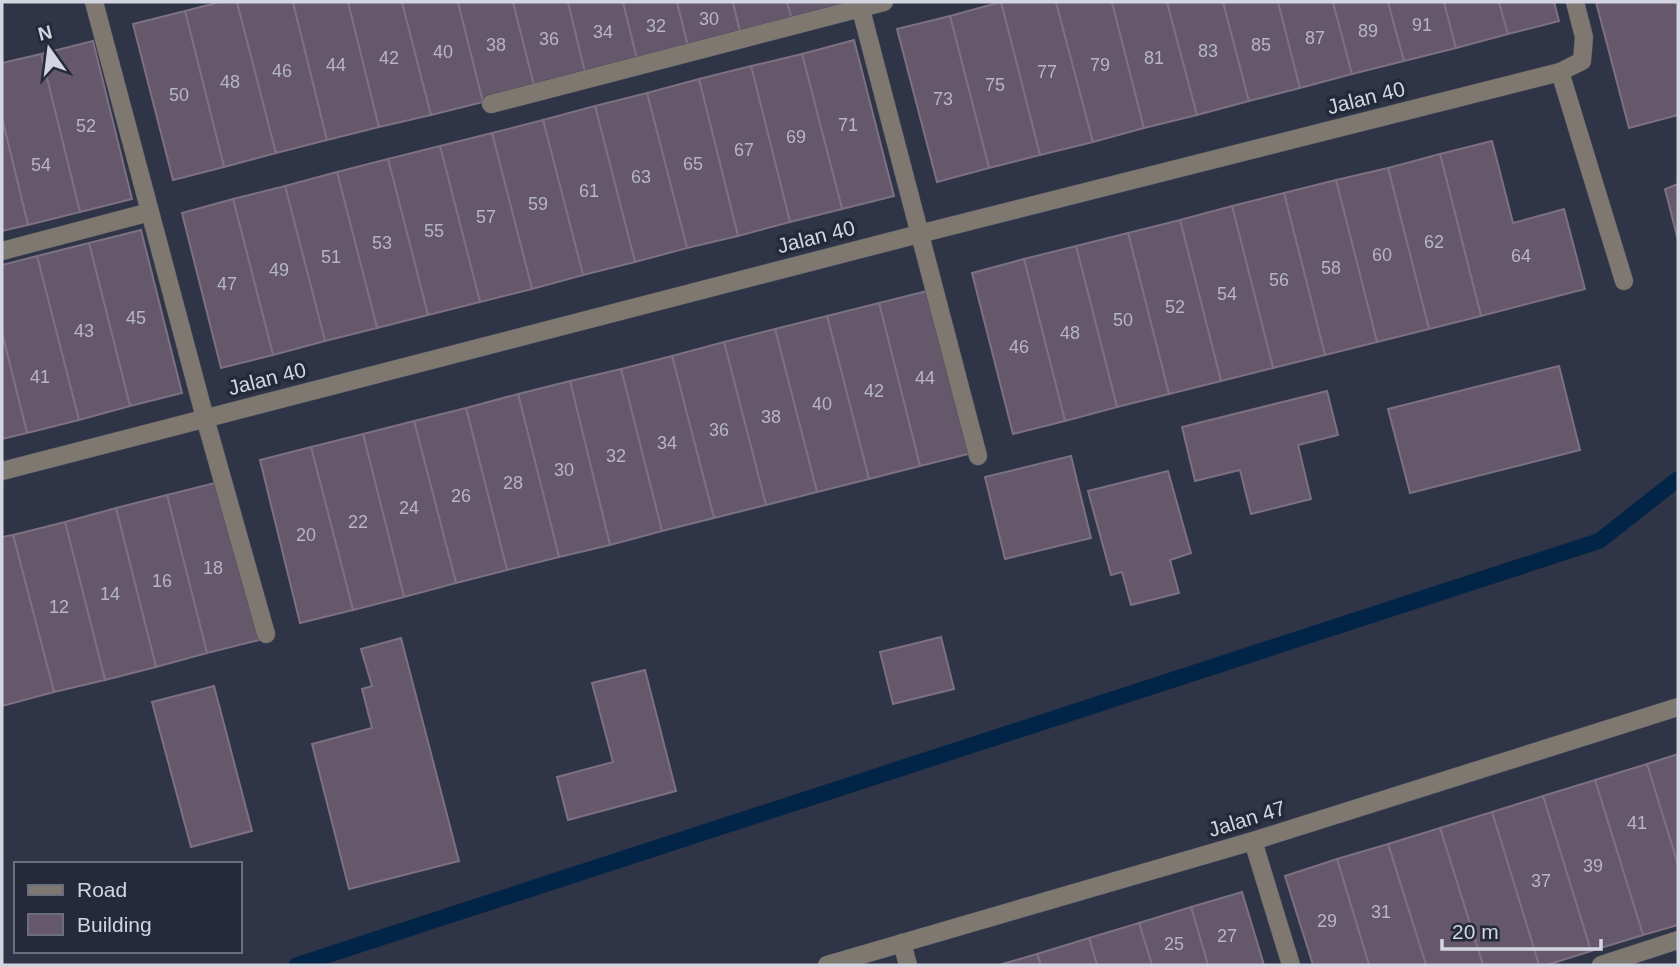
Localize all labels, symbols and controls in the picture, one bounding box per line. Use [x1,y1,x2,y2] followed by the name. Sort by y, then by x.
[699,9,719,29] house number: 30
[14,14,84,84] north arrow
[1412,15,1432,35] house number: 91
[646,16,666,36] house number: 32
[36,21,54,45] text: N
[1358,21,1378,41] house number: 89
[593,22,613,42] house number: 34
[1305,28,1325,48] house number: 87
[539,29,559,49] house number: 36
[486,35,506,55] house number: 38
[1251,35,1271,55] house number: 85
[1198,41,1218,61] house number: 83
[433,42,453,62] house number: 40
[379,48,399,68] house number: 42
[1144,48,1164,68] house number: 81
[326,55,346,75] house number: 44
[1090,55,1110,75] house number: 79
[272,61,292,81] house number: 46
[1037,62,1057,82] house number: 77
[220,72,240,92] house number: 48
[985,75,1005,95] house number: 75
[1325,77,1407,118] street label: Jalan 40
[169,85,189,105] house number: 50
[933,89,953,109] house number: 73
[838,115,858,135] house number: 71
[76,116,96,136] house number: 52
[786,127,806,147] house number: 69
[734,140,754,160] house number: 67
[683,154,703,174] house number: 65
[31,155,51,175] house number: 54
[631,167,651,187] house number: 63
[579,181,599,201] house number: 61
[528,194,548,214] house number: 59
[476,207,496,227] house number: 57
[775,216,857,257] street label: Jalan 40
[424,221,444,241] house number: 55
[1424,232,1444,252] house number: 62
[372,233,392,253] house number: 53
[1372,245,1392,265] house number: 60
[1511,246,1531,266] house number: 64
[321,247,341,267] house number: 51
[1321,258,1341,278] house number: 58
[269,260,289,280] house number: 49
[1269,270,1289,290] house number: 56
[217,274,237,294] house number: 47
[1217,284,1237,304] house number: 54
[1165,297,1185,317] house number: 52
[126,308,146,328] house number: 45
[1113,310,1133,330] house number: 50
[74,321,94,341] house number: 43
[1060,323,1080,343] house number: 48
[1009,337,1029,357] house number: 46
[226,358,308,399] street label: Jalan 40
[30,367,50,387] house number: 41
[915,368,935,388] house number: 44
[864,381,884,401] house number: 42
[812,394,832,414] house number: 40
[761,407,781,427] house number: 38
[709,420,729,440] house number: 36
[657,433,677,453] house number: 34
[606,446,626,466] house number: 32
[554,460,574,480] house number: 30
[503,473,523,493] house number: 28
[451,486,471,506] house number: 26
[399,498,419,518] house number: 24
[348,512,368,532] house number: 22
[296,525,316,545] house number: 20
[203,558,223,578] house number: 18
[152,571,172,591] house number: 16
[100,584,120,604] house number: 14
[49,597,69,617] house number: 12
[1206,796,1288,841] street label: Jalan 47
[1627,813,1647,833] house number: 41
[1583,856,1603,876] house number: 39
[14,862,242,953] legend
[1531,871,1551,891] house number: 37
[77,878,127,901] text: Road
[1371,902,1391,922] house number: 31
[1442,908,1601,952] scale bar
[1317,911,1337,931] house number: 29
[77,913,152,936] text: Building
[1452,920,1499,943] text: 20 m
[1217,926,1237,946] house number: 27
[1164,934,1184,954] house number: 25

